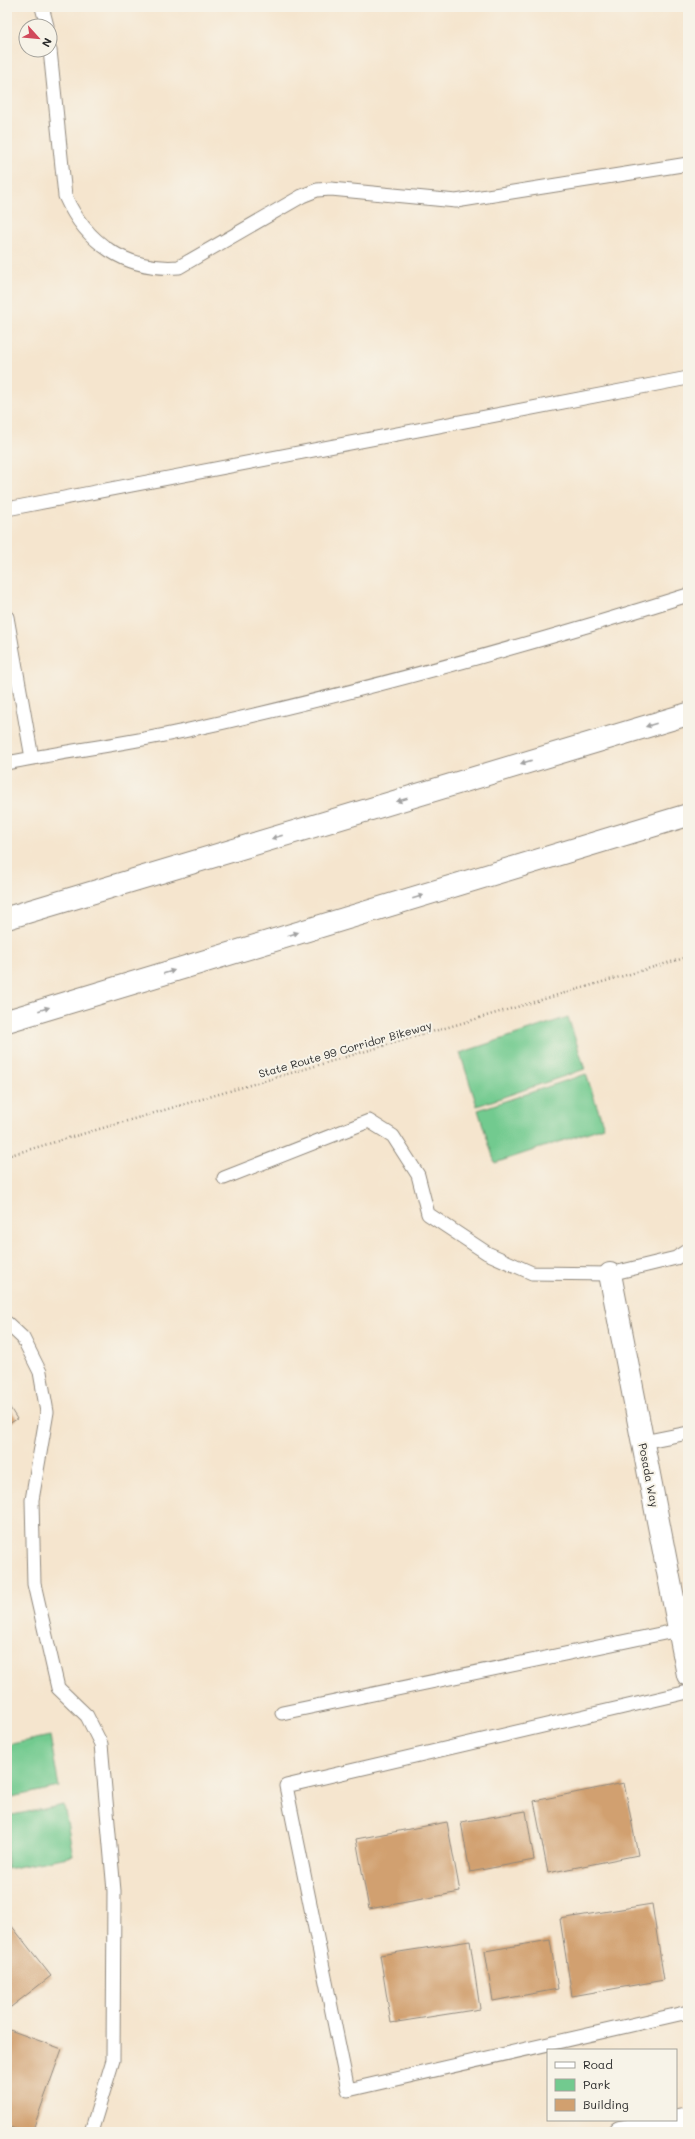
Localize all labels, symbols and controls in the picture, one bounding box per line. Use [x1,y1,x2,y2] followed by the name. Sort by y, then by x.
[18,18,58,58] north arrow
[39,36,56,50] text: N
[644,722,656,728] one-way arrow
[520,759,532,765] one-way arrow
[395,797,407,803] one-way arrow
[271,834,283,840] one-way arrow
[412,894,424,900] one-way arrow
[288,931,300,937] one-way arrow
[163,969,175,975] one-way arrow
[39,1006,51,1012] one-way arrow
[257,1017,434,1081] street label: State Route 99 Corridor Bikeway
[635,1442,663,1509] street label: Posada Way
[547,2049,677,2121] legend
[583,2056,613,2072] text: Road
[583,2076,610,2092] text: Park
[583,2096,629,2112] text: Building

